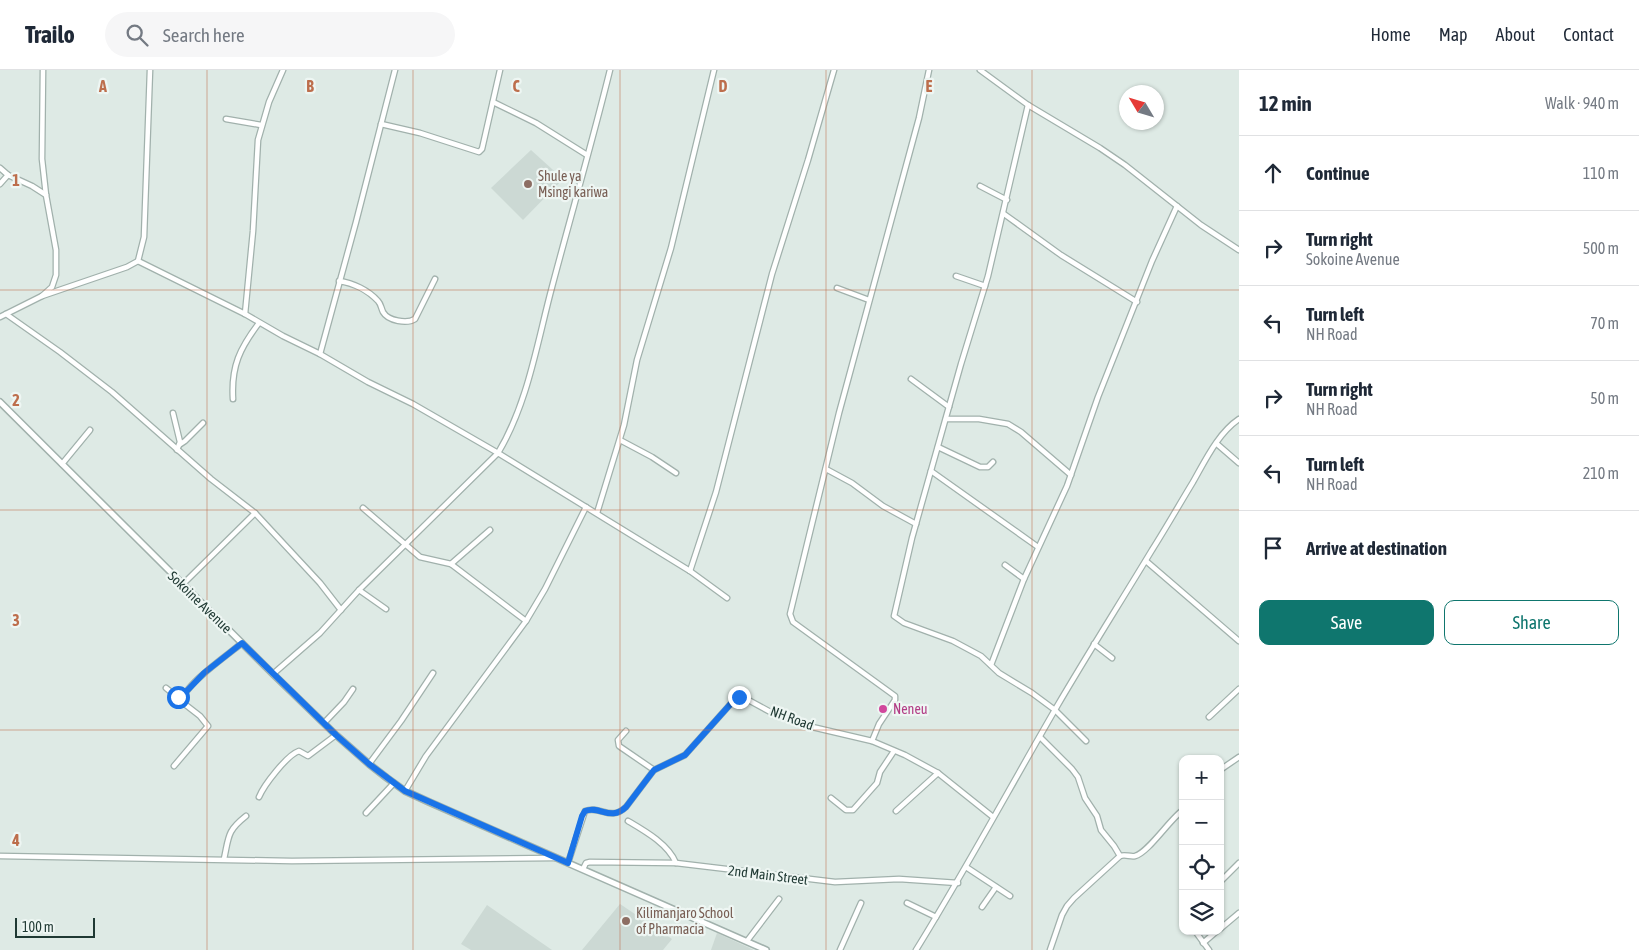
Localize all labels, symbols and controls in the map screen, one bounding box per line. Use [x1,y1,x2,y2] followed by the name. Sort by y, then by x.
[105,12,455,57] search box
[25,21,75,48] text: Trailo
[123,21,151,49] icon: search
[163,24,245,46] text: Search here
[1371,24,1411,45] text: Home
[1439,24,1468,45] text: Map
[1496,24,1535,45] text: About
[1563,24,1614,45] text: Contact
[98,77,107,95] text: A
[306,77,314,95] text: B
[512,77,520,95] text: C
[719,77,728,95] text: D
[926,77,933,95] text: E
[1119,85,1164,130] north arrow
[1259,91,1312,115] text: 12 min
[1545,94,1619,112] text: Walk · 940 m
[1259,159,1287,187] icon: ahead
[1306,162,1370,184] text: Continue
[1583,164,1619,182] text: 110 m
[538,168,608,200] place label: Shule ya Msingi kariwa
[12,171,20,189] text: 1
[522,178,534,190] marker: Shule ya Msingi kariwa
[1306,228,1373,250] text: Turn right
[1259,234,1287,262] icon: right
[1583,239,1619,257] text: 500 m
[1306,250,1400,268] text: Sokoine Avenue
[1306,303,1364,325] text: Turn left
[1259,309,1287,337] icon: left
[1590,314,1619,332] text: 70 m
[1306,325,1357,343] text: NH Road
[1306,378,1373,400] text: Turn right
[1259,384,1287,412] icon: right
[1590,389,1619,407] text: 50 m
[12,391,20,409] text: 2
[1306,400,1357,418] text: NH Road
[1306,453,1364,475] text: Turn left
[1259,459,1287,487] icon: left
[1583,464,1619,482] text: 210 m
[1306,475,1357,493] text: NH Road
[1259,534,1287,562] icon: arrive
[1306,537,1447,559] text: Arrive at destination
[165,568,235,636] street label: Sokoine Avenue
[1259,600,1434,645] button: Save
[1444,600,1619,645] button: Share
[12,611,20,629] text: 3
[167,686,190,709] route start
[728,686,751,709] route end
[893,701,928,717] place label: Neneu
[768,703,816,733] street label: NH Road
[877,703,889,715] marker: Neneu
[1179,755,1224,935] map controls
[1179,755,1224,800] button: +
[1179,800,1224,845] button: −
[11,831,20,849] text: 4
[1179,845,1224,890] button: locate
[727,862,809,888] street label: 2nd Main Street
[1179,890,1224,935] button: layers
[636,905,734,937] place label: Kilimanjaro School of Pharmacia
[15,915,95,938] scale bar
[620,915,632,927] marker: Kilimanjaro School of Pharmacia
[22,919,54,935] text: 100 m

